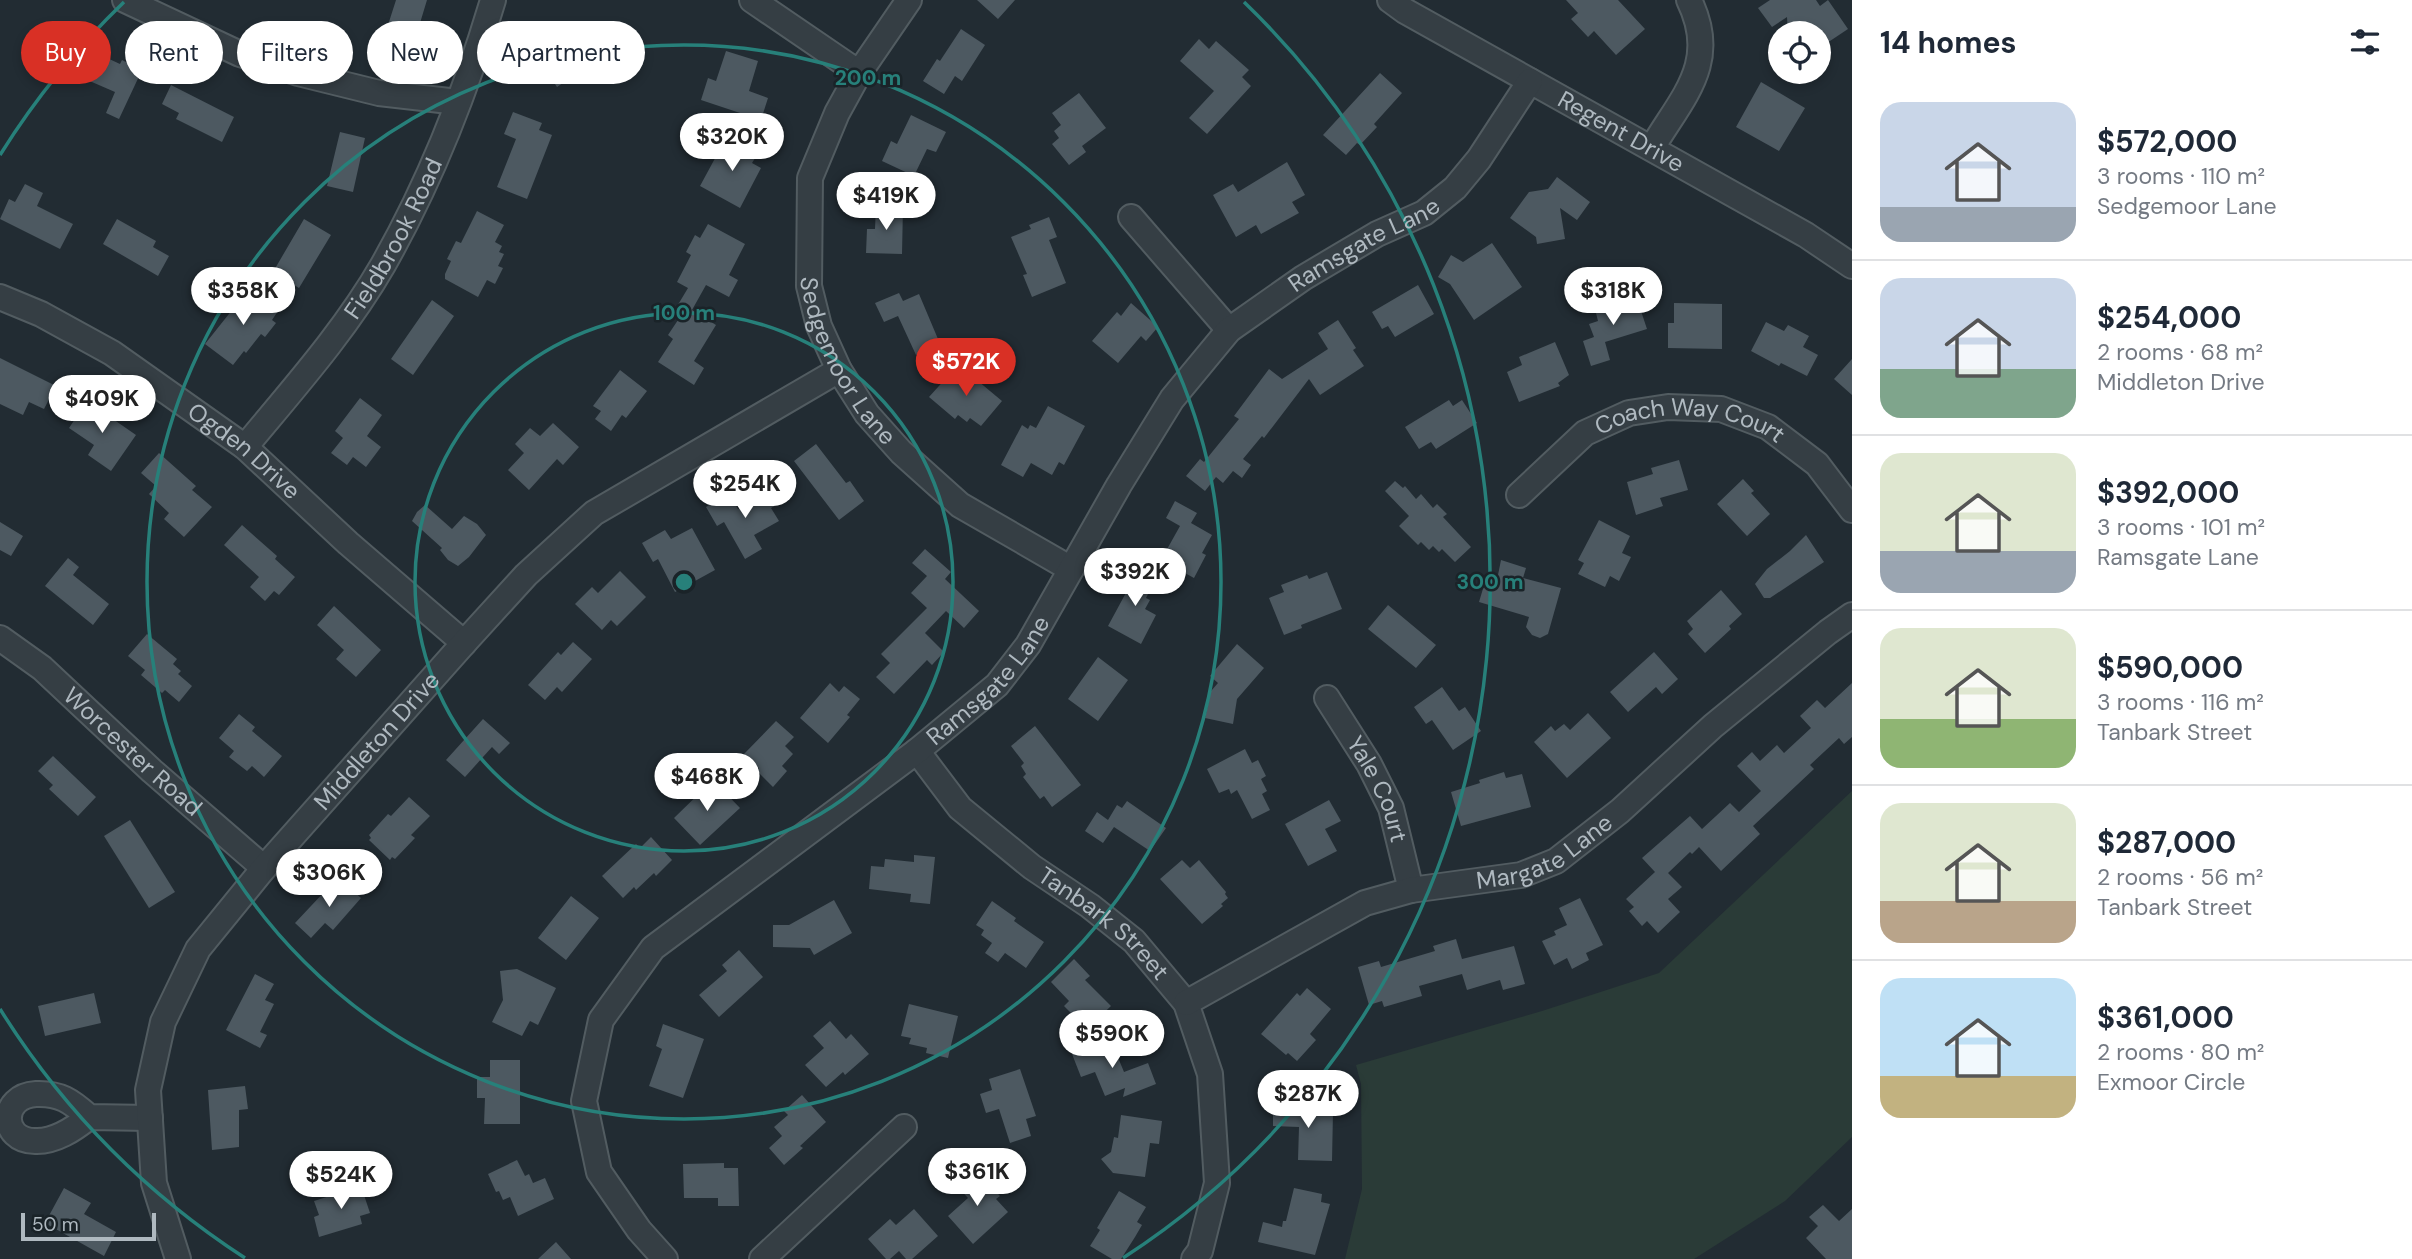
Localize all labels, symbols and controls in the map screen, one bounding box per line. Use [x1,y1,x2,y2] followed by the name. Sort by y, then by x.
[21,21,111,84] chip: Buy
[125,21,223,84] chip: Rent
[237,21,353,84] chip: Filters
[367,21,463,84] chip: New
[477,21,645,84] chip: Apartment
[1768,21,1831,84] map controls
[1768,21,1831,84] button: locate
[1880,23,2017,62] text: 14 homes
[2346,23,2384,61] icon: filters
[835,64,901,92] text: 200 m
[1552,84,1690,179] street label: Regent Drive
[683,114,781,173] pin: $320K
[696,121,768,151] text: $320K
[2097,122,2237,161] text: $572,000
[1936,130,2020,214] icon: home
[337,153,449,325] street label: Fieldbrook Road
[2097,161,2265,191] text: 3 rooms · 110 m²
[837,173,935,232] pin: $419K
[853,180,919,210] text: $419K
[1282,190,1446,299] street label: Ramsgate Lane
[2097,191,2277,221] text: Sedgemoor Lane
[194,268,292,327] pin: $358K
[1564,268,1662,327] pin: $318K
[207,275,279,305] text: $358K
[1580,275,1646,305] text: $318K
[794,277,903,451] street label: Sedgemoor Lane
[2097,298,2241,337] text: $254,000
[653,299,715,327] text: 100 m
[1936,306,2020,390] icon: home
[2097,337,2263,367] text: 2 rooms · 68 m²
[917,338,1015,398] pin: $572K
[932,346,1000,376] text: $572K
[2097,367,2265,397] text: Middleton Drive
[53,376,151,435] pin: $409K
[65,383,139,413] text: $409K
[1589,391,1792,450] street label: Coach Way Court
[182,395,307,506] street label: Ogden Drive
[696,461,794,520] pin: $254K
[709,468,781,498] text: $254K
[2097,473,2239,512] text: $392,000
[1936,481,2020,565] icon: home
[2097,512,2265,542] text: 3 rooms · 101 m²
[2097,542,2259,572] text: Ramsgate Lane
[1086,548,1184,608] pin: $392K
[1100,556,1170,586] text: $392K
[1457,568,1523,596] text: 300 m
[672,570,696,594] centre of rings
[920,610,1056,752] street label: Ramsgate Lane
[2097,648,2243,687] text: $590,000
[1936,656,2020,740] icon: home
[307,665,446,816] street label: Middleton Drive
[57,680,209,823] street label: Worcester Road
[2097,687,2264,717] text: 3 rooms · 116 m²
[2097,717,2252,747] text: Tanbark Street
[1340,730,1415,845] street label: Yale Court
[658,754,756,813] pin: $468K
[670,761,744,791] text: $468K
[1474,807,1618,896] street label: Margate Lane
[2097,823,2236,862] text: $287,000
[1936,831,2020,915] icon: home
[280,850,378,909] pin: $306K
[292,857,366,887] text: $306K
[1032,860,1176,986] street label: Tanbark Street
[2097,862,2263,892] text: 2 rooms · 56 m²
[2097,892,2252,922] text: Tanbark Street
[2097,998,2234,1037] text: $361,000
[1936,1006,2020,1090] icon: home
[1063,1010,1161,1070] pin: $590K
[1075,1018,1149,1048] text: $590K
[2097,1037,2264,1067] text: 2 rooms · 80 m²
[2097,1067,2245,1097] text: Exmoor Circle
[1259,1070,1357,1130] pin: $287K
[1274,1078,1342,1108] text: $287K
[928,1148,1026,1208] pin: $361K
[292,1152,390,1211] pin: $524K
[944,1156,1010,1186] text: $361K
[305,1159,377,1189] text: $524K
[21,1210,156,1242] scale bar
[32,1212,79,1237] text: 50 m

